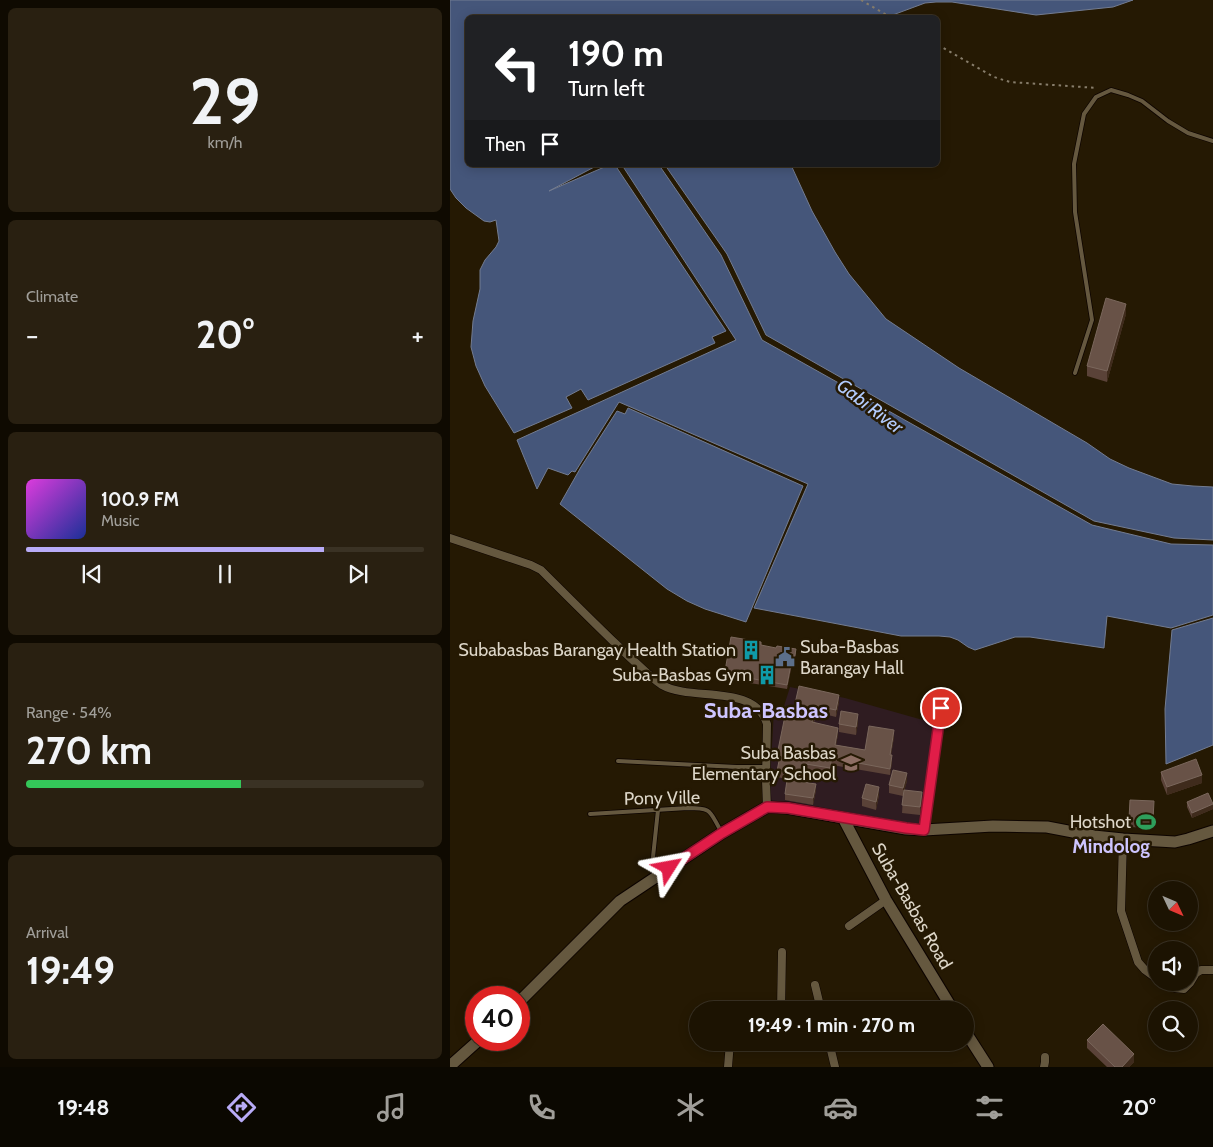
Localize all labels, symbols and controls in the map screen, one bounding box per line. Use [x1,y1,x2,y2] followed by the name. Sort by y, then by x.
[568,32,664,75] text: 190 m
[485,35,550,100] icon: left
[190,61,260,140] text: 29
[568,75,645,102] text: Turn left
[536,130,564,158] icon: arrive
[207,133,243,152] text: km/h
[485,133,526,156] text: Then
[26,287,78,306] text: Climate
[196,311,254,358] text: 20°
[26,318,38,352] text: −
[412,318,424,352] text: +
[832,374,909,439] water label: Gabi River
[101,488,179,511] text: 100.9 FM
[101,511,139,530] text: Music
[78,560,106,588] icon: previous
[211,560,239,588] icon: pause
[344,560,372,588] icon: next
[800,636,904,679] place label: Suba-Basbas Barangay Hall
[458,639,736,661] place label: Subabasbas Barangay Health Station
[740,639,762,661] building icon: Subabasbas Barangay Health Station
[774,646,796,668] public building icon: Suba-Basbas Barangay Hall
[612,664,752,686] place label: Suba-Basbas Gym
[756,664,778,686] building icon: Suba-Basbas Gym
[920,687,962,729] pin
[927,694,955,722] icon: arrive
[704,697,828,724] district label: Suba-Basbas
[26,703,112,722] text: Range · 54%
[26,727,152,774] text: 270 km
[692,742,837,785] place label: Suba Basbas Elementary School
[840,752,862,774] school or university icon: Suba Basbas Elementary School
[624,786,700,810] street label: Pony Ville
[1070,811,1131,833] place label: Hotshot
[1135,811,1157,833] sports icon: Hotshot
[1072,835,1150,858] district label: Mindolog
[867,839,957,973] street label: Suba-Basbas Road
[642,841,694,893] position arrow
[1148,881,1198,931] north arrow
[1148,881,1198,1051] map controls
[26,923,69,942] text: Arrival
[1148,941,1198,991] button: sound
[26,947,115,994] text: 19:49
[465,986,530,1051] speed limit sign: 40
[1148,1001,1198,1051] button: search
[748,1014,915,1037] text: 19:49 · 1 min · 270 m
[224,1090,259,1125] icon: directions
[374,1090,409,1125] icon: music
[524,1090,559,1125] icon: phone
[673,1090,708,1125] icon: climate
[823,1090,858,1125] icon: car
[972,1090,1007,1125] icon: filters
[57,1094,110,1121] text: 19:48
[1122,1094,1156,1121] text: 20°

